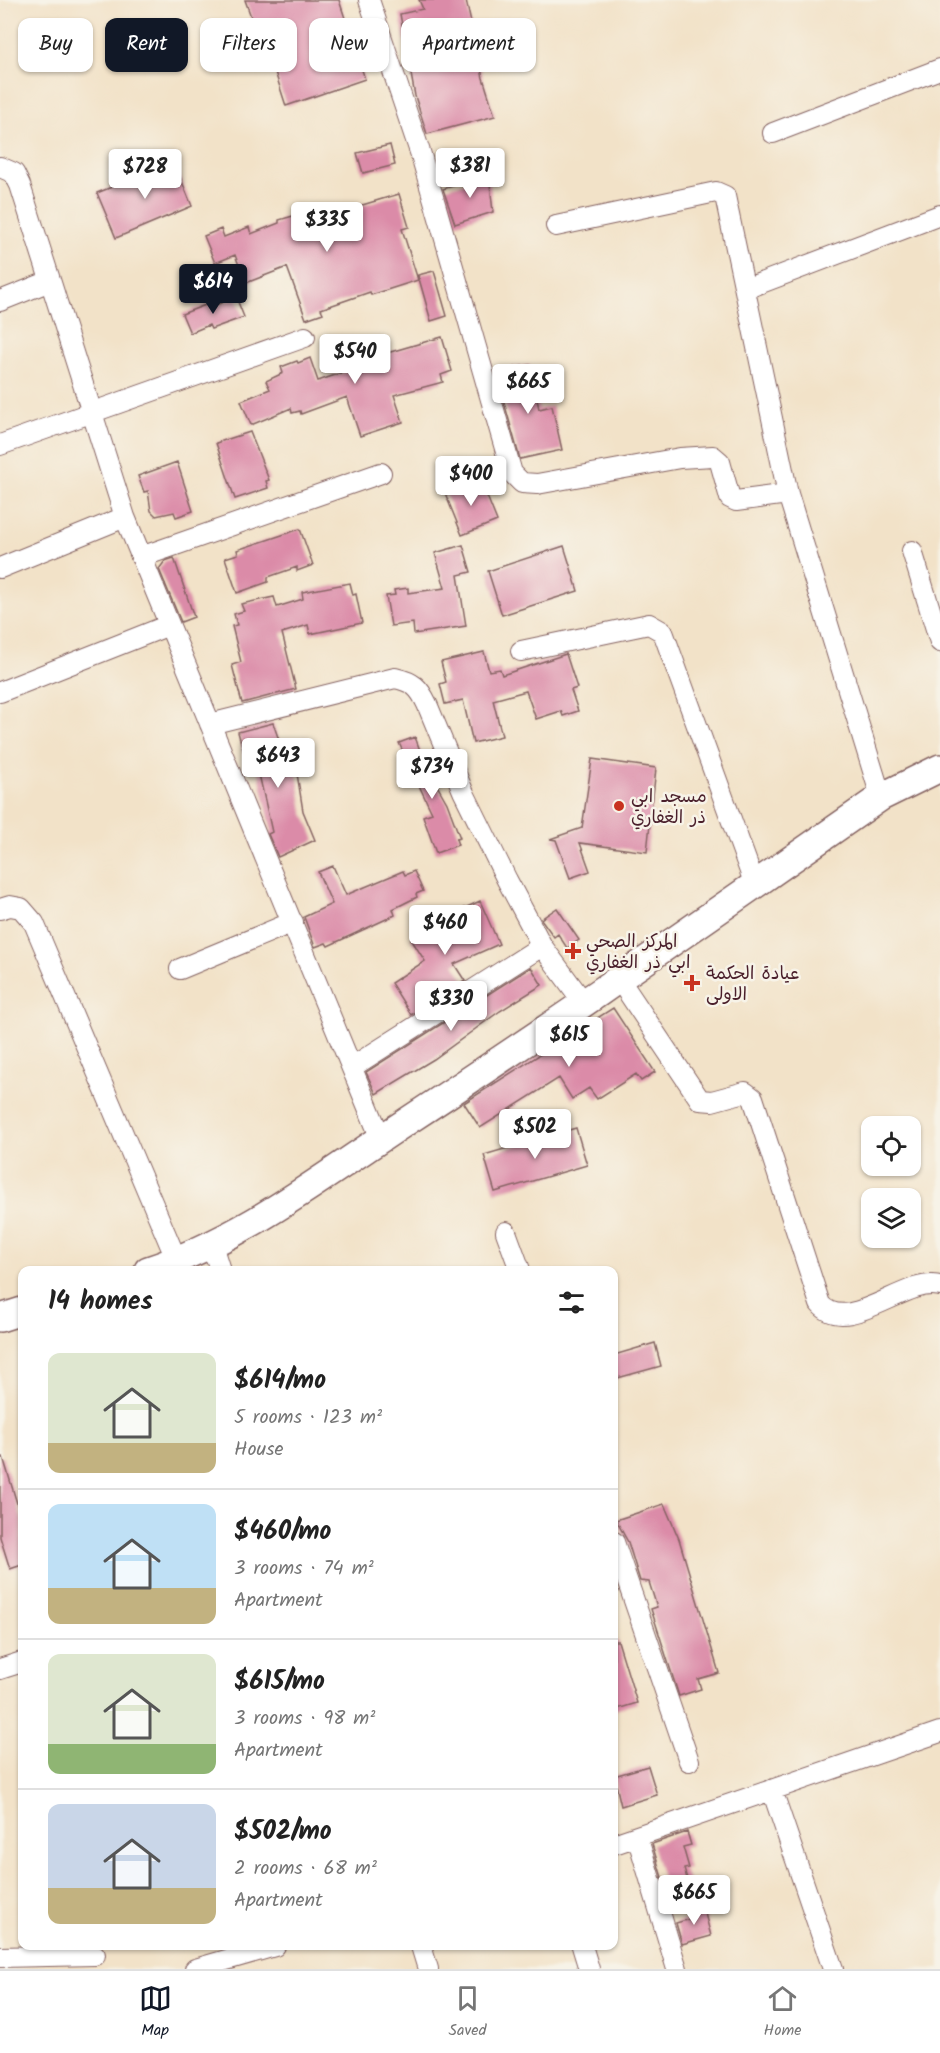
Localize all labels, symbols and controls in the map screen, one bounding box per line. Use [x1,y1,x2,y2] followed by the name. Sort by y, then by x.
[18,18,93,72] chip: Buy
[105,18,188,72] chip: Rent
[200,18,297,72] chip: Filters
[309,18,389,72] chip: New
[401,18,536,72] chip: Apartment
[434,148,506,199] pin: $381
[109,149,181,200] pin: $728
[450,151,490,183] text: $381
[123,152,167,184] text: $728
[291,202,363,253] pin: $335
[305,205,349,237] text: $335
[177,264,249,315] pin: $614
[193,267,233,299] text: $614
[319,334,391,385] pin: $540
[333,337,377,369] text: $540
[492,364,564,415] pin: $665
[506,367,550,399] text: $665
[435,456,507,507] pin: $400
[449,459,493,491] text: $400
[242,738,314,789] pin: $643
[256,741,300,773] text: $643
[396,749,468,800] pin: $734
[410,752,454,784] text: $734
[631,783,707,833] place label: مسجد ابي ذر الغفاري
[612,799,626,813] marker: مسجد ابي ذر الغفاري
[409,905,481,956] pin: $460
[423,908,467,940] text: $460
[586,928,690,978] place label: المركز الصحي ابي ذر الغفاري
[564,942,582,960] marker: المركز الصحي ابي ذر الغفاري
[706,960,800,1010] place label: عيادة الحكمة الاولى
[683,974,701,992] marker: عيادة الحكمة الاولى
[415,981,487,1032] pin: $330
[429,984,473,1016] text: $330
[533,1017,605,1068] pin: $615
[550,1020,588,1052] text: $615
[499,1109,571,1160] pin: $502
[513,1112,557,1144] text: $502
[861,1116,921,1248] map controls
[861,1116,921,1176] button: locate
[861,1188,921,1248] button: layers
[48,1281,153,1323] text: 14 homes
[555,1286,588,1319] icon: filters
[234,1360,326,1402] text: $614/mo
[96,1377,168,1449] icon: home
[234,1402,382,1434] text: 5 rooms · 123 m²
[234,1434,284,1466] text: House
[234,1511,331,1553] text: $460/mo
[96,1528,168,1600] icon: home
[234,1553,374,1585] text: 3 rooms · 74 m²
[234,1585,323,1617] text: Apartment
[234,1661,325,1703] text: $615/mo
[96,1678,168,1750] icon: home
[234,1703,375,1735] text: 3 rooms · 98 m²
[234,1735,323,1767] text: Apartment
[234,1811,332,1853] text: $502/mo
[96,1828,168,1900] icon: home
[234,1853,377,1885] text: 2 rooms · 68 m²
[658,1875,730,1926] pin: $665
[672,1878,716,1910] text: $665
[234,1885,323,1917] text: Apartment
[139,1982,172,2043] tab: Map
[449,1982,487,2043] tab: Saved
[764,1982,801,2043] tab: Home

